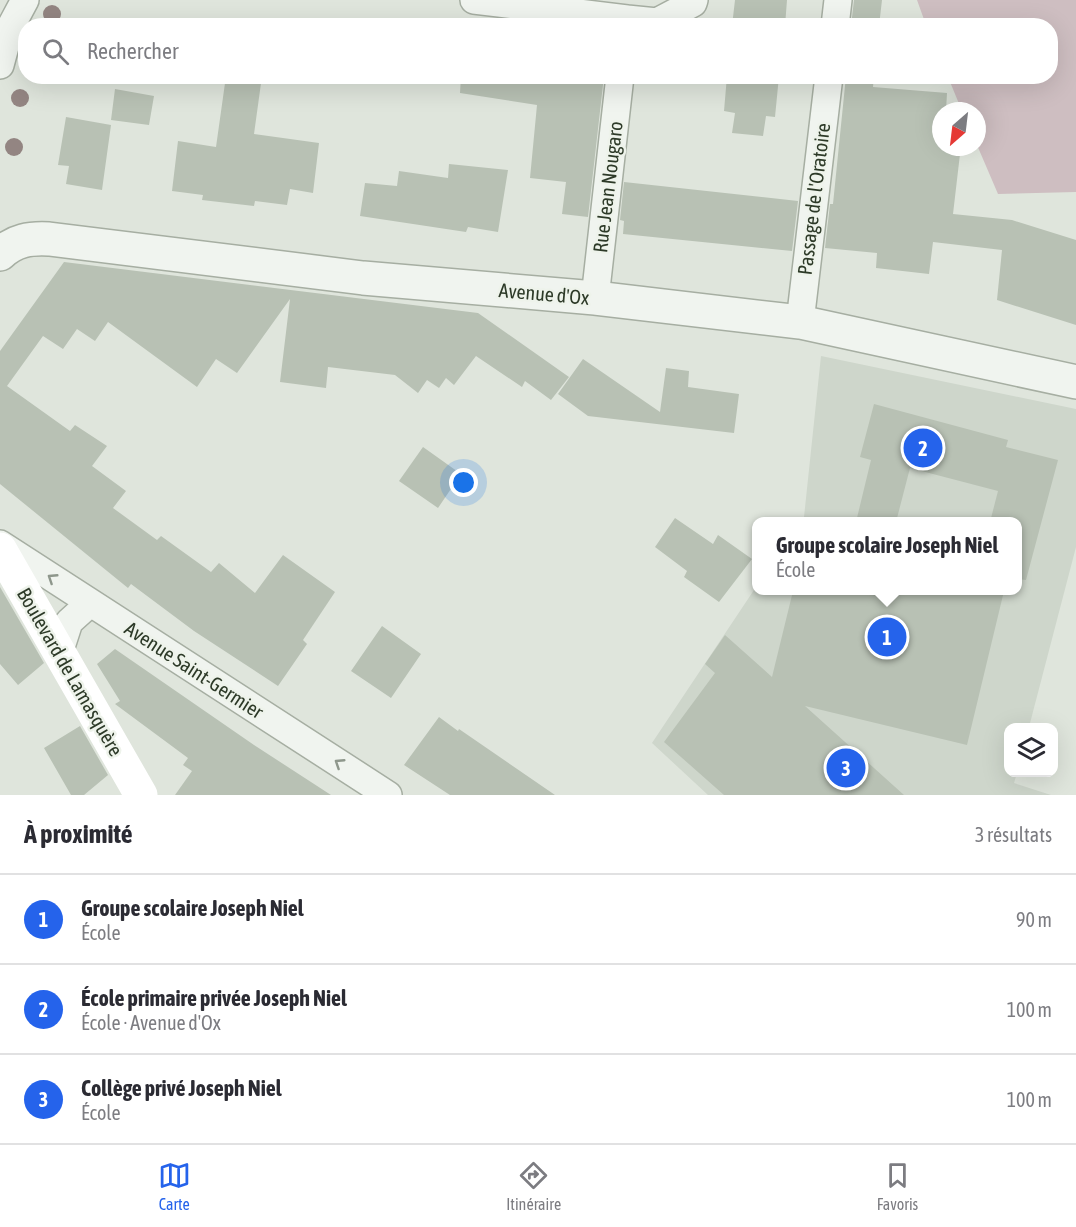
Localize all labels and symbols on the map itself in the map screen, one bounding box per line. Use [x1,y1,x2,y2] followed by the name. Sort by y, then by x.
[932,102,986,156] north arrow
[588,120,627,254] street label: Rue Jean Nougaro
[793,122,834,276] street label: Passage de l'Oratoire
[498,278,590,309] street label: Avenue d'Ox
[904,426,942,470] pin: 2
[449,468,478,497] your location
[48,574,59,585] one-way arrow
[13,584,128,760] street label: Boulevard de Lamasquère
[868,614,906,660] pin: 1
[121,616,269,724] street label: Avenue Saint-Germier
[826,746,866,790] pin: 3
[335,759,345,771] one-way arrow

